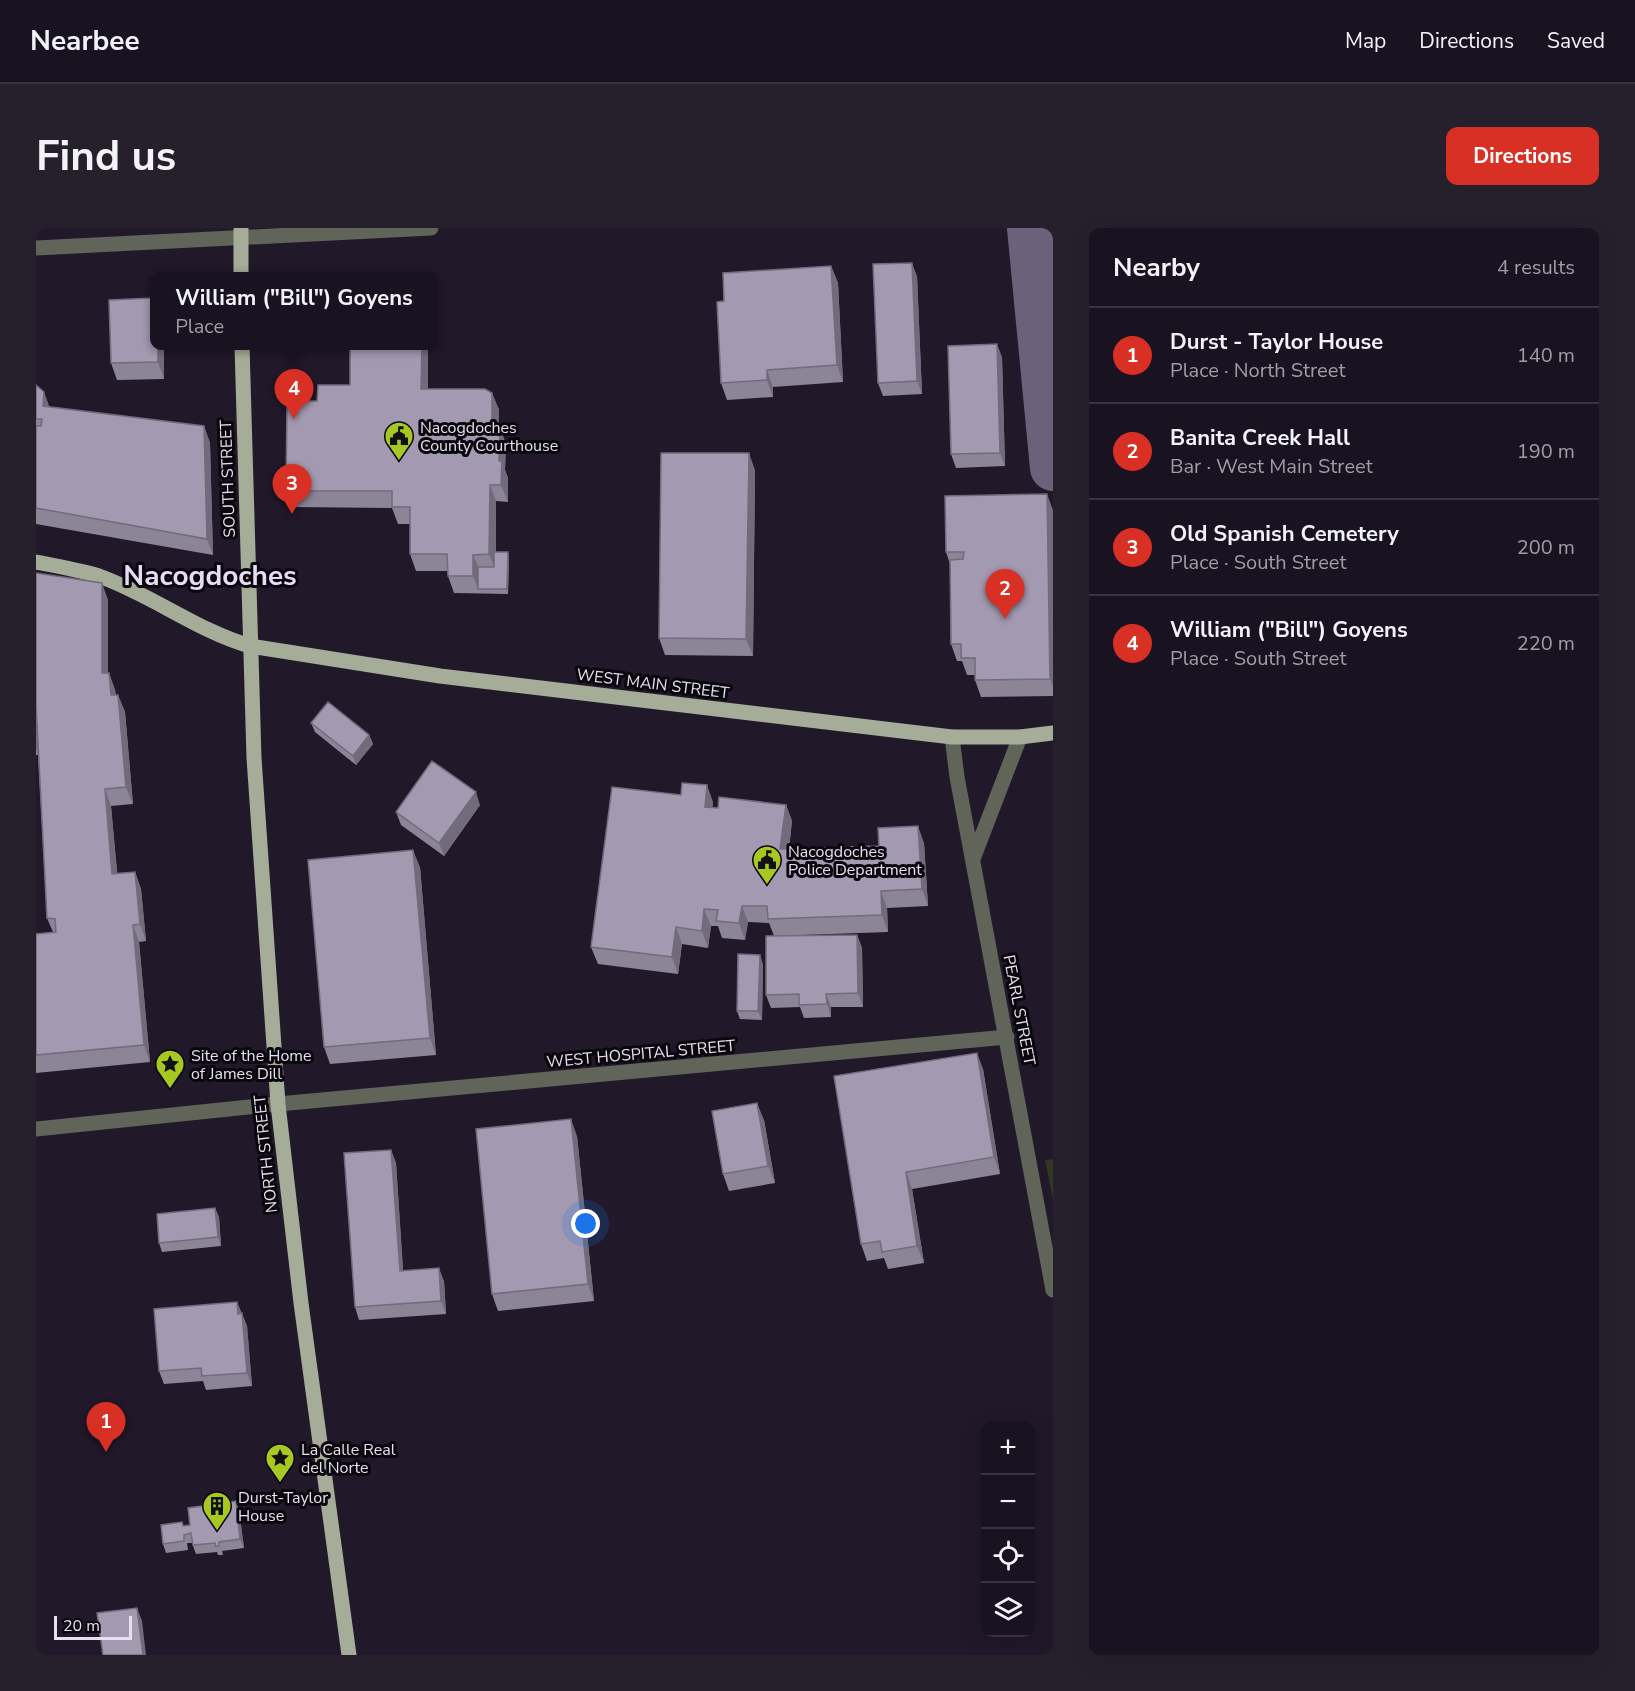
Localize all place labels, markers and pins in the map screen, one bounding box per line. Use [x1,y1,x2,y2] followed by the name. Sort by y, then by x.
[274,370,314,419] pin: 4
[420,417,558,457] place label: Nacogdoches County Courthouse
[383,420,415,462] public building icon: Nacogdoches County Courthouse
[272,464,312,514] pin: 3
[986,570,1024,619] pin: 2
[788,841,922,881] place label: Nacogdoches Police Department
[751,844,783,886] public building icon: Nacogdoches Police Department
[191,1045,312,1085] place label: Site of the Home of James Dill
[154,1048,186,1090] place icon: Site of the Home of James Dill
[86,1402,126,1452] pin: 1
[301,1439,396,1479] place label: La Calle Real del Norte
[264,1442,296,1484] place icon: La Calle Real del Norte
[238,1487,328,1527] place label: Durst-Taylor House
[201,1490,233,1532] building icon: Durst-Taylor House

